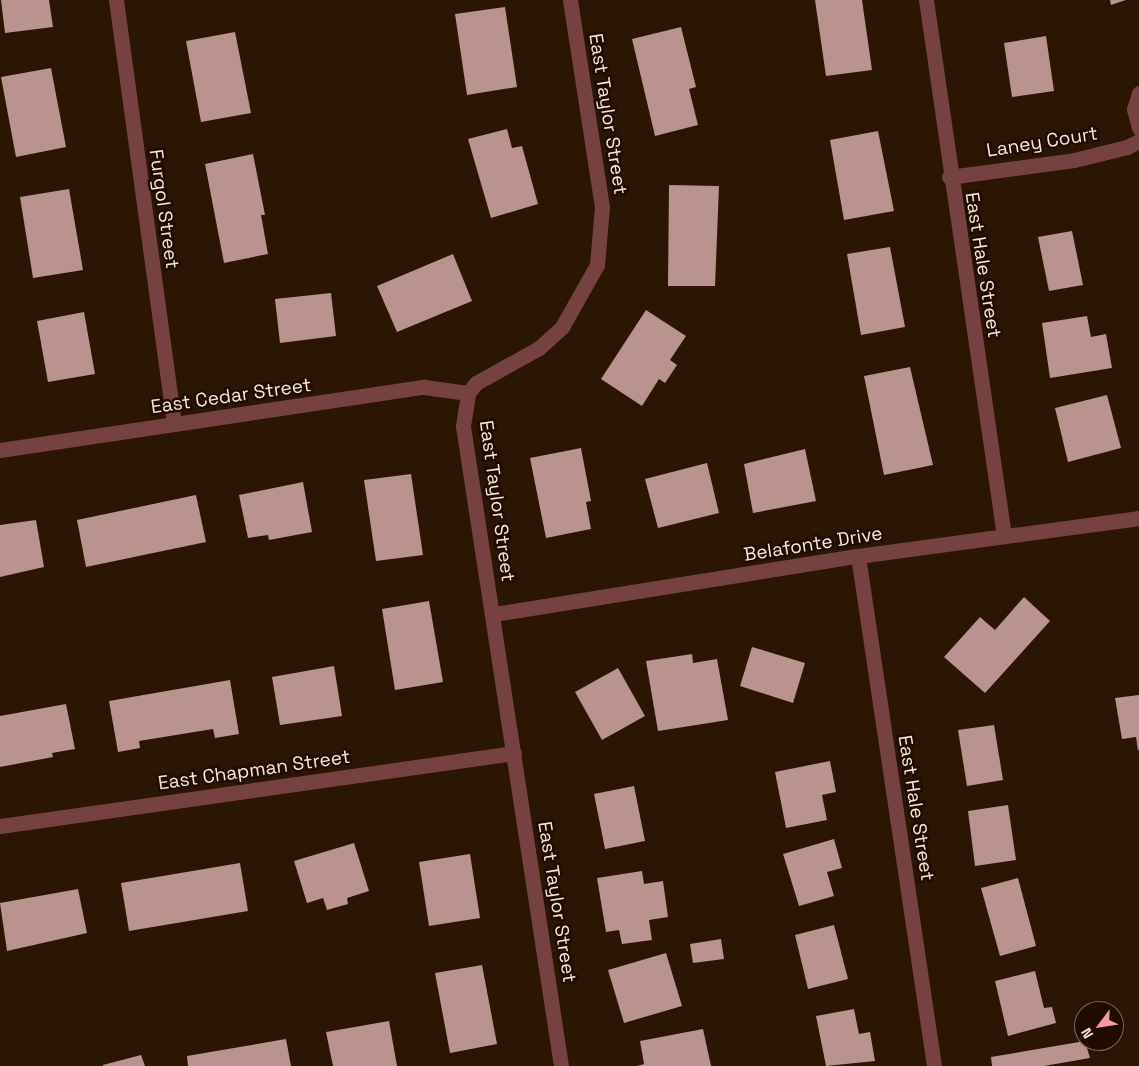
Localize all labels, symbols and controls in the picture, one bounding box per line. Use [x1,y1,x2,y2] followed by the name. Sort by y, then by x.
[584,32,632,196] street label: East Taylor Street
[985,122,1099,162] street label: Laney Court
[144,148,184,270] street label: Furgol Street
[960,191,1006,339] street label: East Hale Street
[149,373,313,419] street label: East Cedar Street
[474,419,520,583] street label: East Taylor Street
[742,522,884,566] street label: Belafonte Drive
[893,734,939,882] street label: East Hale Street
[156,745,352,795] street label: East Chapman Street
[533,820,581,984] street label: East Taylor Street
[1074,1001,1124,1051] north arrow
[1077,1025,1097,1042] text: N

